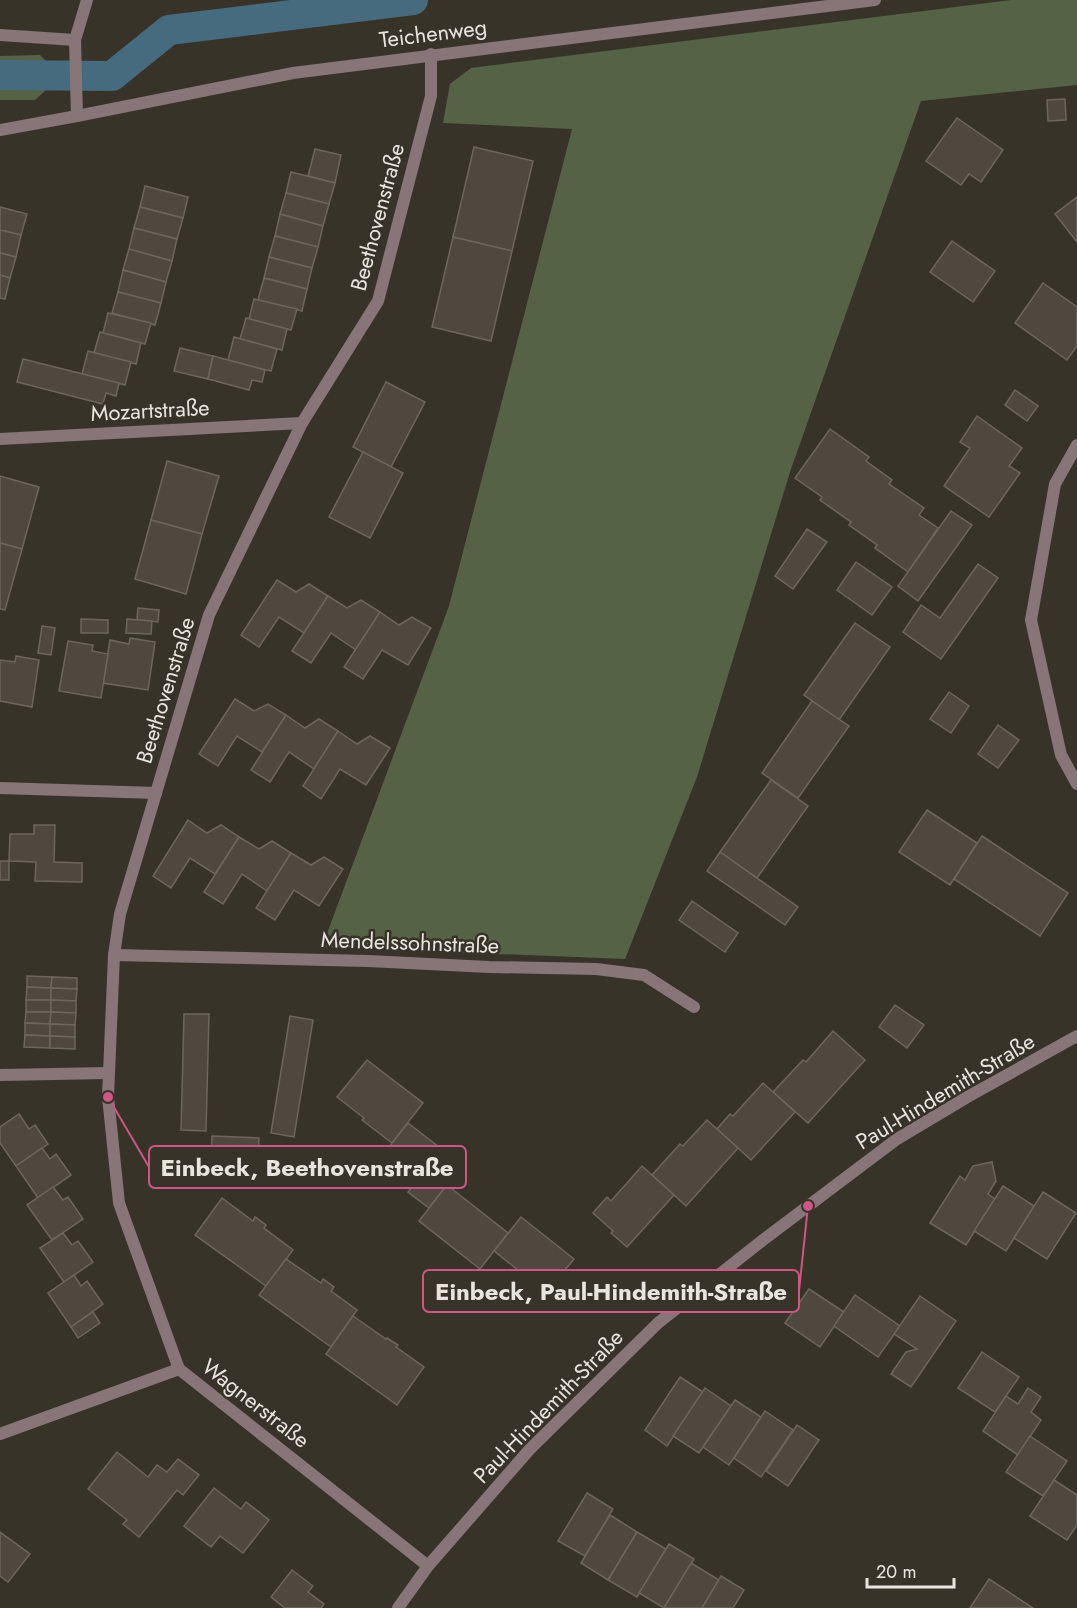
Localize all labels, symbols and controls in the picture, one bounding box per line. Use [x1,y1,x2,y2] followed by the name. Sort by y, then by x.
[377,11,489,55] street label: Teichenweg
[342,140,412,294] street label: Beethovenstraße
[90,391,210,429] street label: Mozartstraße
[128,613,202,767] street label: Beethovenstraße
[320,923,500,961] street label: Mendelssohnstraße
[849,1025,1041,1157] street label: Paul-Hindemith-Straße
[149,1146,466,1188] callout: Einbeck, Beethovenstraße
[161,1150,453,1185] text: Einbeck, Beethovenstraße
[423,1270,799,1312] callout: Einbeck, Paul-Hindemith-Straße
[435,1274,787,1309] text: Einbeck, Paul-Hindemith-Straße
[466,1322,630,1490] street label: Paul-Hindemith-Straße
[195,1351,317,1455] street label: Wagnerstraße
[867,1551,954,1589] scale bar
[876,1559,916,1585] text: 20 m

